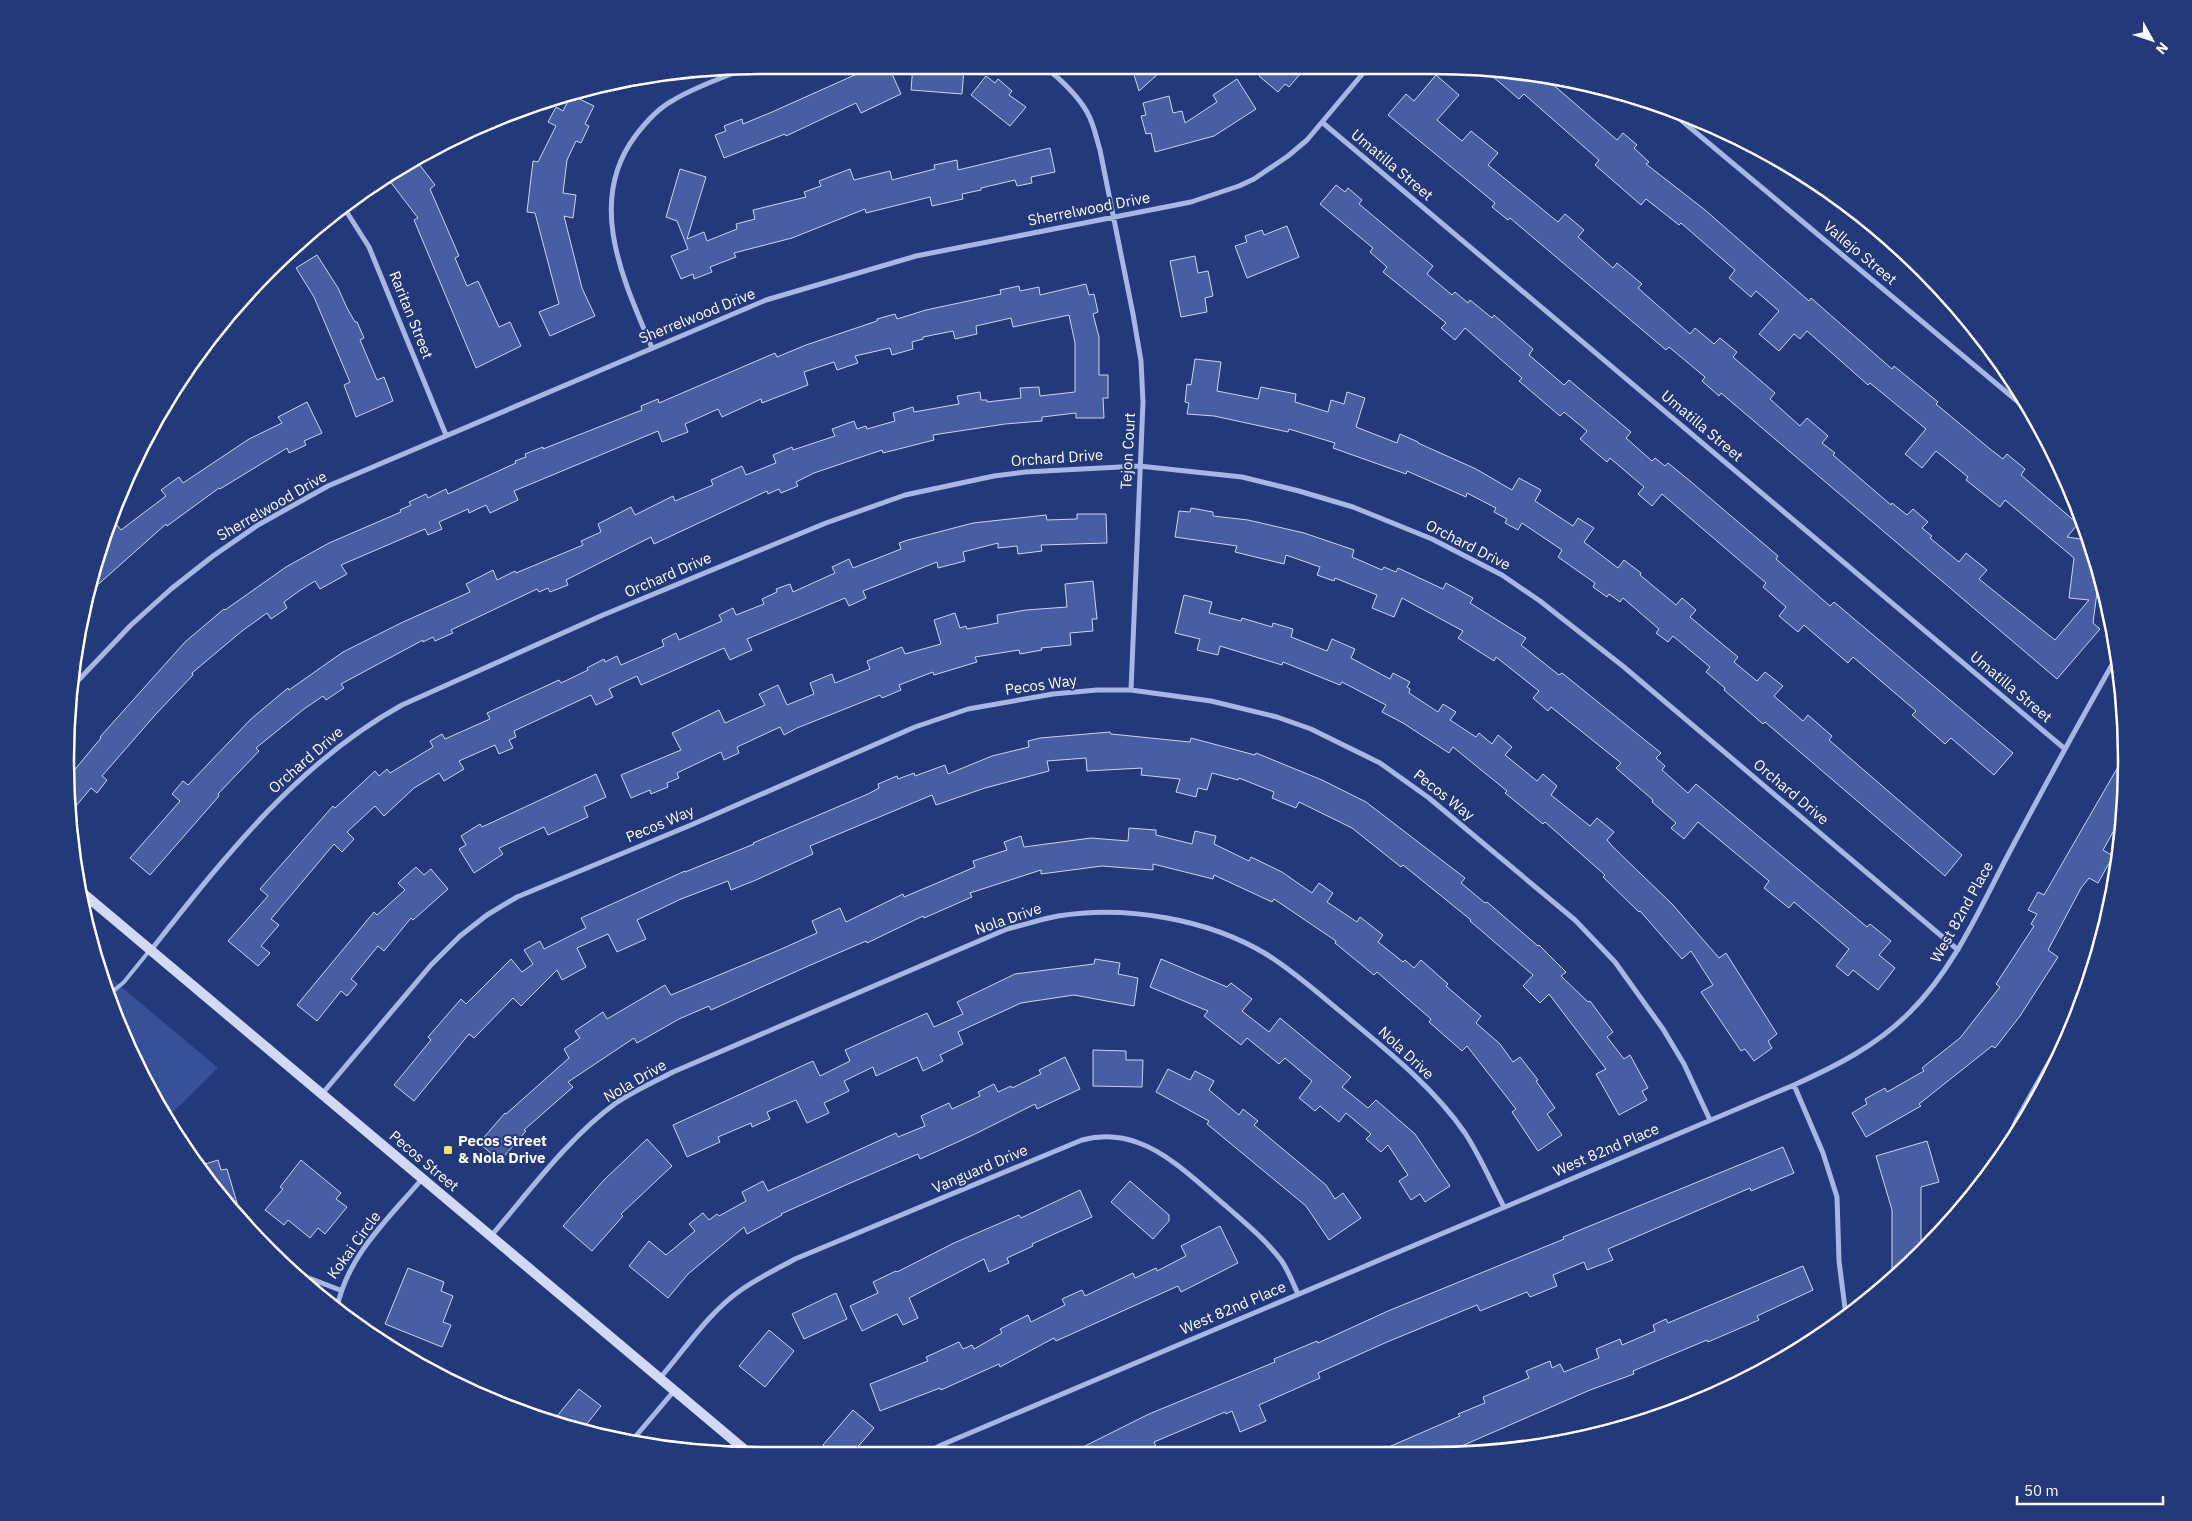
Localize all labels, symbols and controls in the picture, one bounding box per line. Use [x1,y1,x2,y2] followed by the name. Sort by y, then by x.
[2127,15,2177,65] north arrow
[2152,39,2172,58] text: N
[1347,125,1437,204] street label: Umatilla Street
[1026,187,1152,230] street label: Sherrelwood Drive
[1820,216,1901,289] street label: Vallejo Street
[385,268,438,362] street label: Raritan Street
[636,284,758,348] street label: Sherrelwood Drive
[1657,386,1747,465] street label: Umatilla Street
[1116,412,1139,490] street label: Tejon Court
[1010,445,1104,470] street label: Orchard Drive
[213,466,330,545] street label: Sherrelwood Drive
[1423,515,1514,574] street label: Orchard Drive
[621,548,714,601] street label: Orchard Drive
[1966,647,2056,726] street label: Umatilla Street
[1004,670,1079,699] street label: Pecos Way
[264,722,347,797] street label: Orchard Drive
[1750,755,1833,829] street label: Orchard Drive
[1410,765,1479,825] street label: Pecos Way
[623,800,697,846] street label: Pecos Way
[1926,858,1997,966] street label: West 82nd Place
[972,898,1044,939] street label: Nola Drive
[1374,1022,1438,1083] street label: Nola Drive
[600,1055,670,1106] street label: Nola Drive
[1550,1119,1662,1180] street label: West 82nd Place
[386,1126,463,1195] street label: Pecos Street
[458,1131,547,1167] place label: Pecos Street & Nola Drive
[929,1140,1030,1197] street label: Vanguard Drive
[442,1144,454,1156] marker: Pecos Street & Nola Drive
[323,1207,385,1282] street label: Kokai Circle
[1177,1277,1289,1338] street label: West 82nd Place
[2017,1474,2163,1506] scale bar
[2024,1481,2059,1500] text: 50 m

